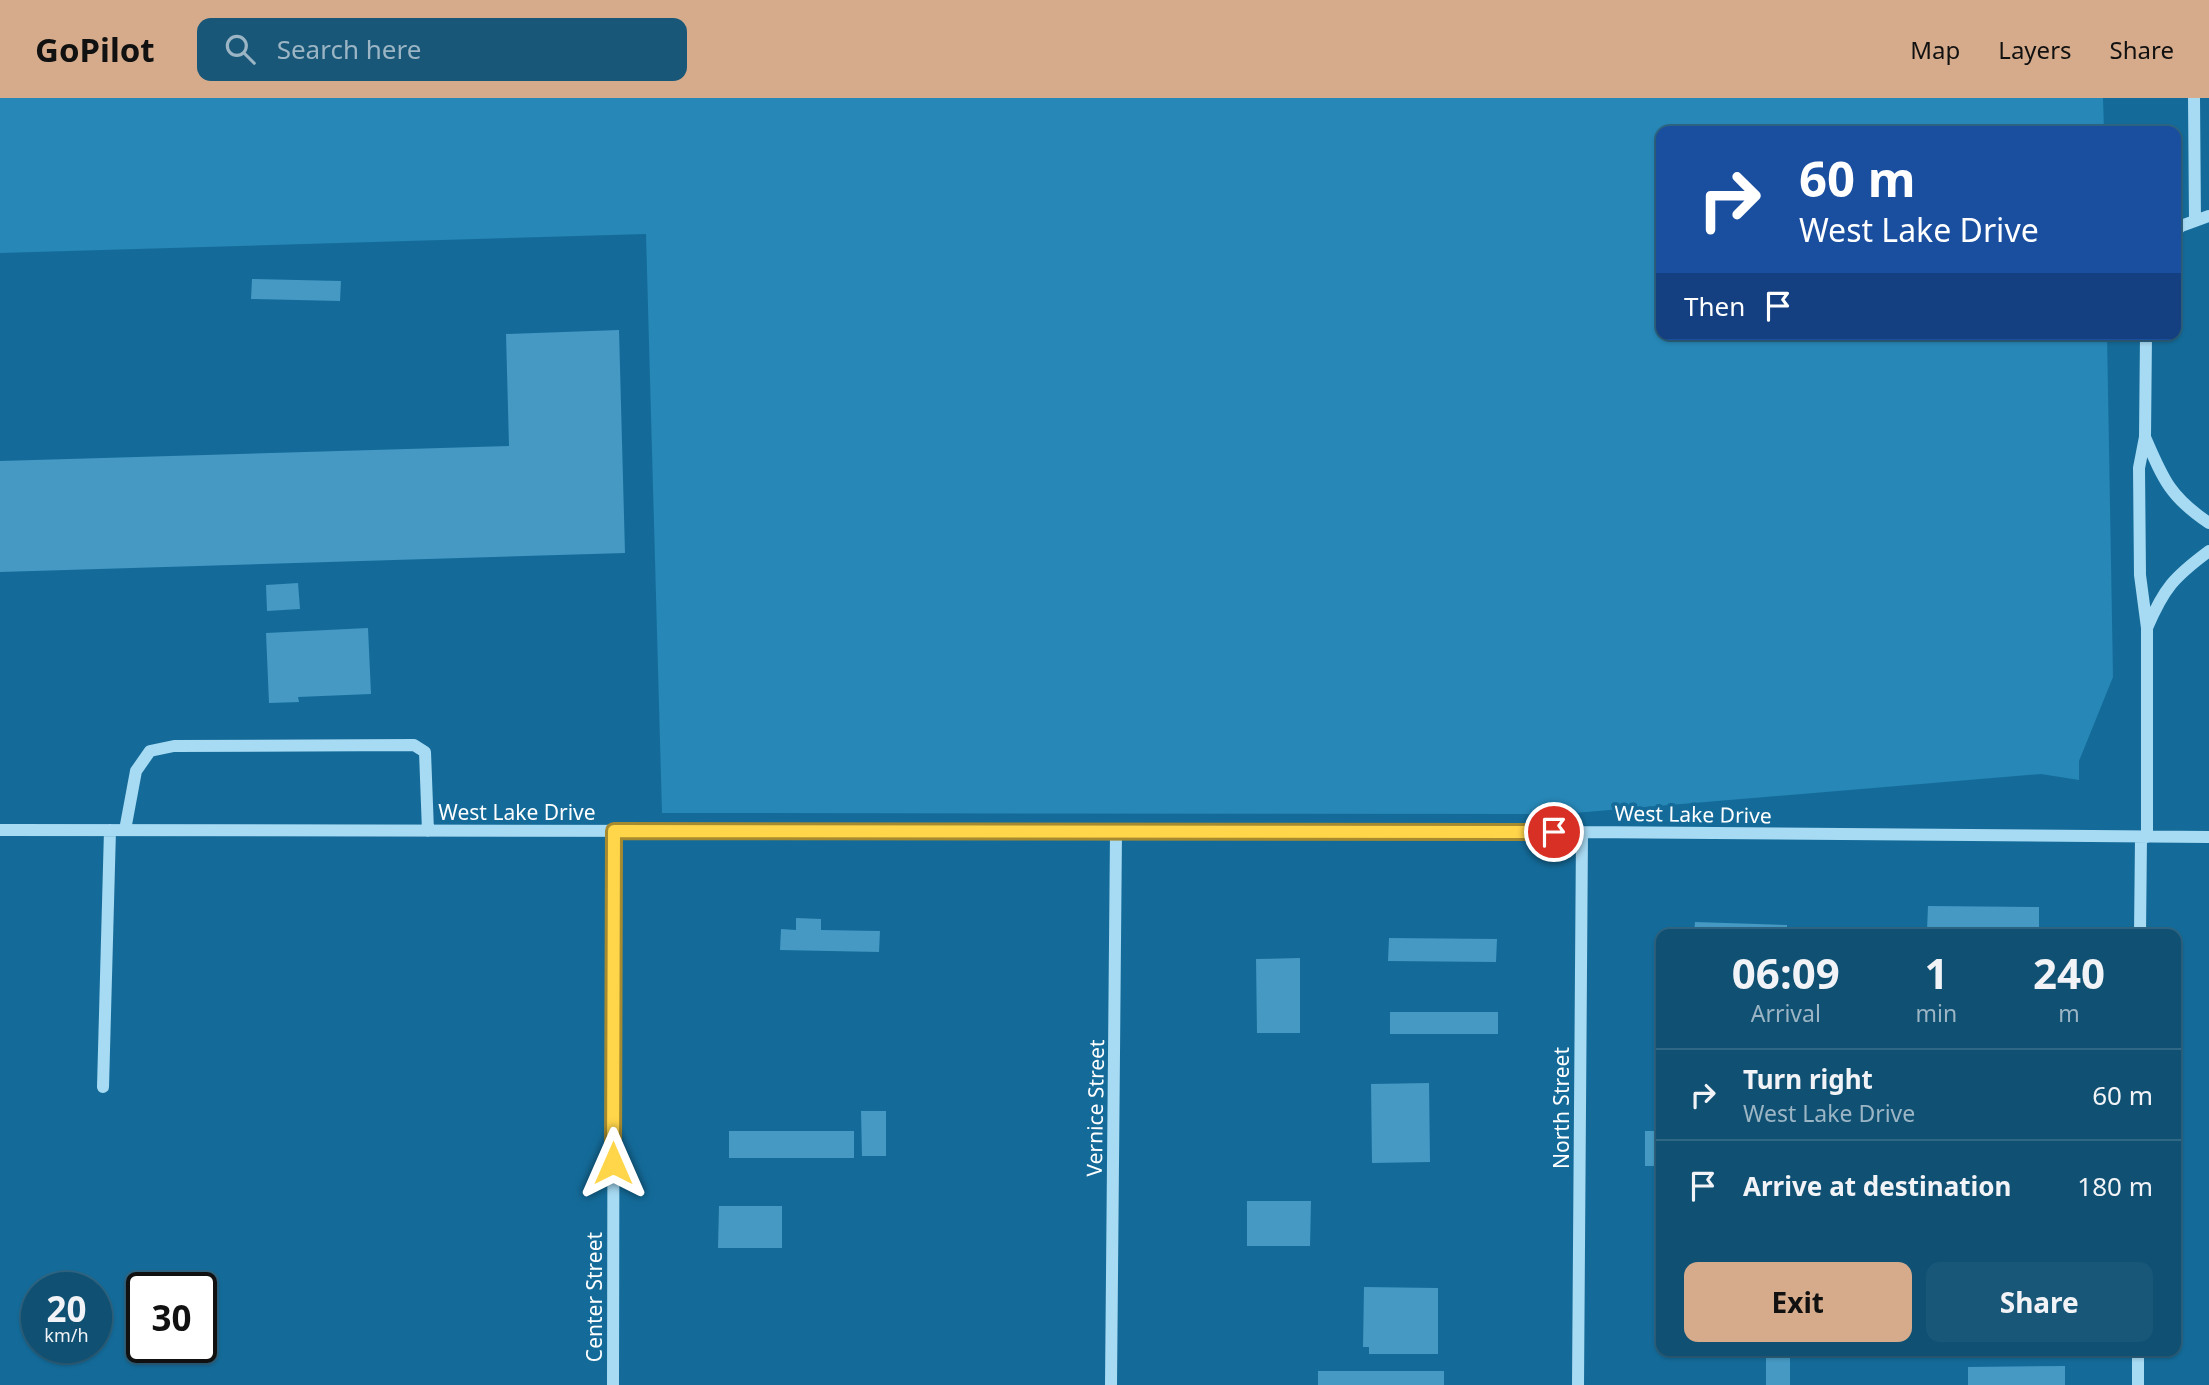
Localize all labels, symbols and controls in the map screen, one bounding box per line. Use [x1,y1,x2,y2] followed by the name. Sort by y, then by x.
[197,18,687,81] search box
[35,27,155,72] text: GoPilot
[221,30,259,68] icon: search
[277,31,421,67] text: Search here
[1910,33,1960,66] text: Map
[1998,33,2072,66] text: Layers
[2110,33,2174,66] text: Share
[1799,145,1916,211] text: 60 m
[1684,154,1775,245] icon: right
[1799,208,2039,251] text: West Lake Drive
[1759,287,1797,325] icon: arrive
[1684,288,1745,324] text: Then
[438,798,596,826] street label: West Lake Drive
[1614,799,1772,829] street label: West Lake Drive
[1524,802,1584,862] pin
[1535,813,1573,851] icon: arrive
[1732,944,1840,1001] text: 06:09
[1924,944,1948,1001] text: 1
[2033,944,2105,1001] text: 240
[1751,997,1821,1029] text: Arrival
[1916,997,1957,1029] text: min
[2058,997,2080,1029] text: m
[1080,1039,1110,1177] street label: Vernice Street
[1547,1047,1575,1169] street label: North Street
[1743,1061,1873,1097] text: Turn right
[1684,1076,1722,1114] icon: right
[2092,1077,2153,1113] text: 60 m
[1743,1097,1915,1129] text: West Lake Drive
[576,1126,650,1200] position arrow
[1684,1167,1722,1205] icon: arrive
[1743,1168,2012,1204] text: Arrive at destination
[2077,1168,2153,1204] text: 180 m
[580,1231,608,1362] street label: Center Street
[1684,1262,1912,1342] button: Exit
[1926,1262,2153,1342] button: Share
[126,1272,217,1363] speed limit sign: 30
[46,1285,87,1332] text: 20
[44,1323,89,1347] text: km/h

